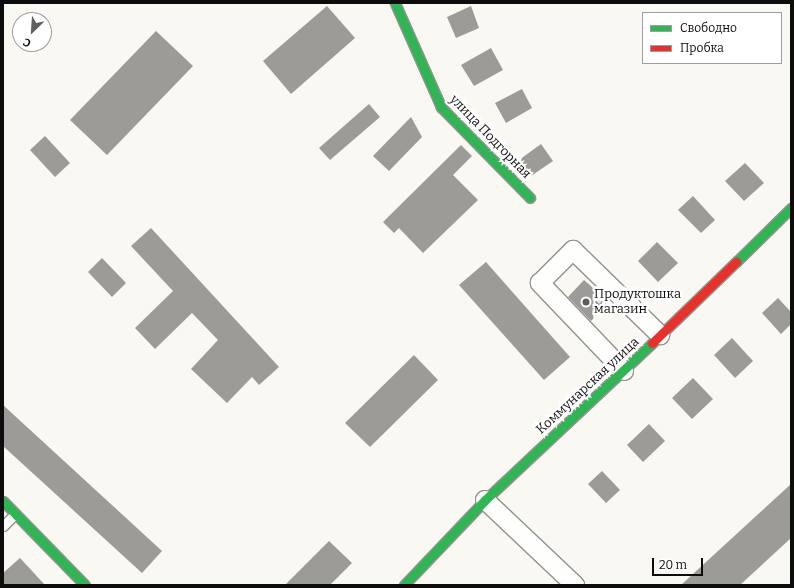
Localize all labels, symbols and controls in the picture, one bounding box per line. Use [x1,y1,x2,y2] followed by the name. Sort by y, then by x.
[12,12,52,52] north arrow
[642,12,782,64] legend
[680,21,737,35] text: Свободно
[21,35,33,50] text: С
[680,41,724,55] text: Пробка
[446,92,534,182] street label: улица Подгорная
[594,287,681,318] place label: Продуктошка магазин
[581,297,591,307] marker: Продуктошка магазин
[533,334,643,438] street label: Коммунарская улица
[654,550,705,576] scale bar
[659,558,687,572] text: 20 m

